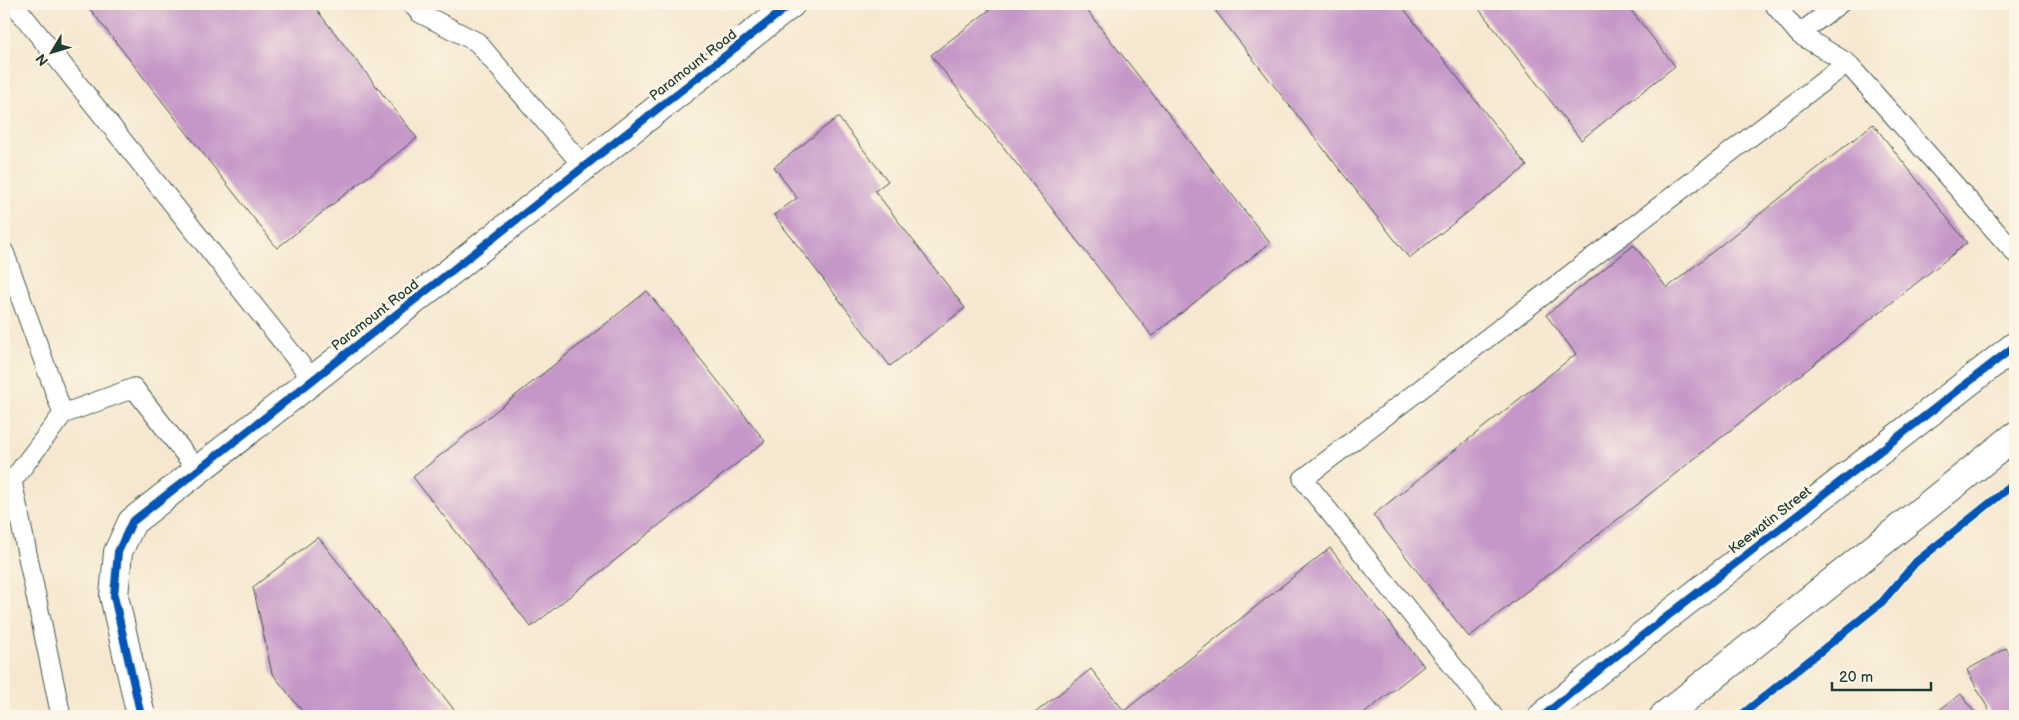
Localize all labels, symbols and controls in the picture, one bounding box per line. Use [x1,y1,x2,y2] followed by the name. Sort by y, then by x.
[646,26,740,104] street label: Paramount Road
[28,28,78,78] north arrow
[32,50,52,69] text: N
[328,276,422,354] street label: Paramount Road
[1725,482,1815,558] street label: Keewatin Street
[1832,660,1930,692] scale bar
[1839,668,1873,687] text: 20 m

